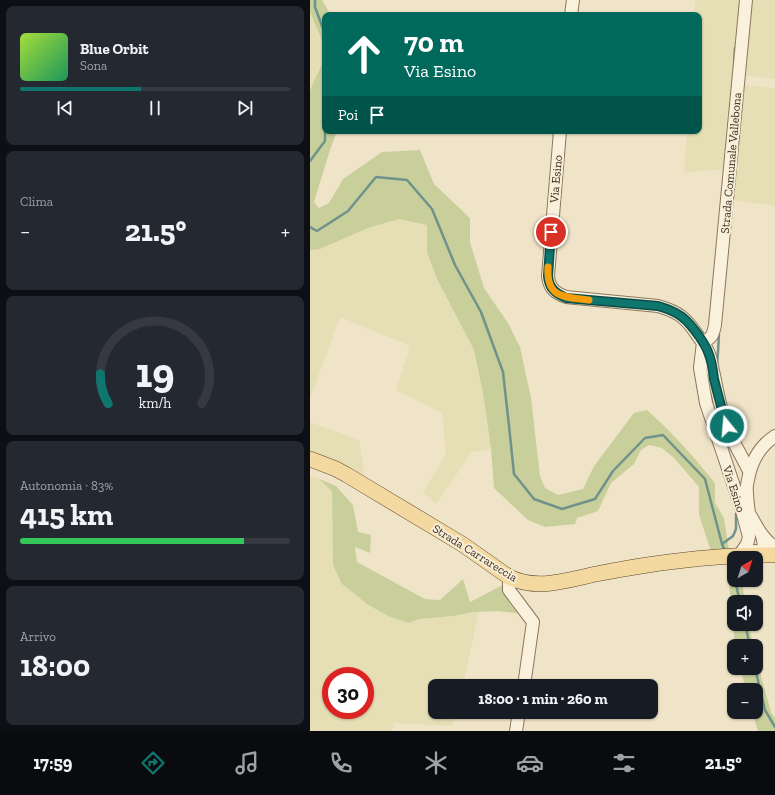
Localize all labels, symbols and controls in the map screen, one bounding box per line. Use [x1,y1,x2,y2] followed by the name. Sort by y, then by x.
[404,26,464,59] text: 70 m
[338,28,390,80] icon: ahead
[80,40,148,58] text: Blue Orbit
[80,58,107,73] text: Sona
[404,60,476,82] text: Via Esino
[718,92,744,234] street label: Strada Comunale Vallebona
[54,97,76,119] icon: previous
[144,97,166,119] icon: pause
[234,97,256,119] icon: next
[366,104,388,126] icon: arrive
[338,106,358,124] text: Poi
[547,154,565,205] street label: Via Esino
[20,194,53,209] text: Clima
[125,213,186,249] text: 21.5°
[534,215,568,249] pin
[20,218,30,245] text: −
[281,218,290,245] text: +
[540,221,562,243] icon: arrive
[135,347,175,397] text: 19
[139,394,171,411] text: km/h
[706,405,748,447] position arrow
[720,463,748,514] street label: Via Esino
[20,478,113,493] text: Autonomia · 83%
[20,497,113,533] text: 415 km
[430,521,520,585] street label: Strada Carrareccia
[727,551,763,587] north arrow
[727,551,763,719] map controls
[727,595,763,631] button: sound
[20,629,56,644] text: Arrivo
[727,639,763,675] button: +
[20,648,90,684] text: 18:00
[322,667,374,719] speed limit sign: 30
[727,683,763,719] button: −
[478,690,608,708] text: 18:00 · 1 min · 260 m
[139,749,167,777] icon: directions
[233,749,261,777] icon: music
[327,749,355,777] icon: phone
[422,749,450,777] icon: climate
[516,749,544,777] icon: car
[610,749,638,777] icon: filters
[33,752,72,774] text: 17:59
[705,752,742,774] text: 21.5°

